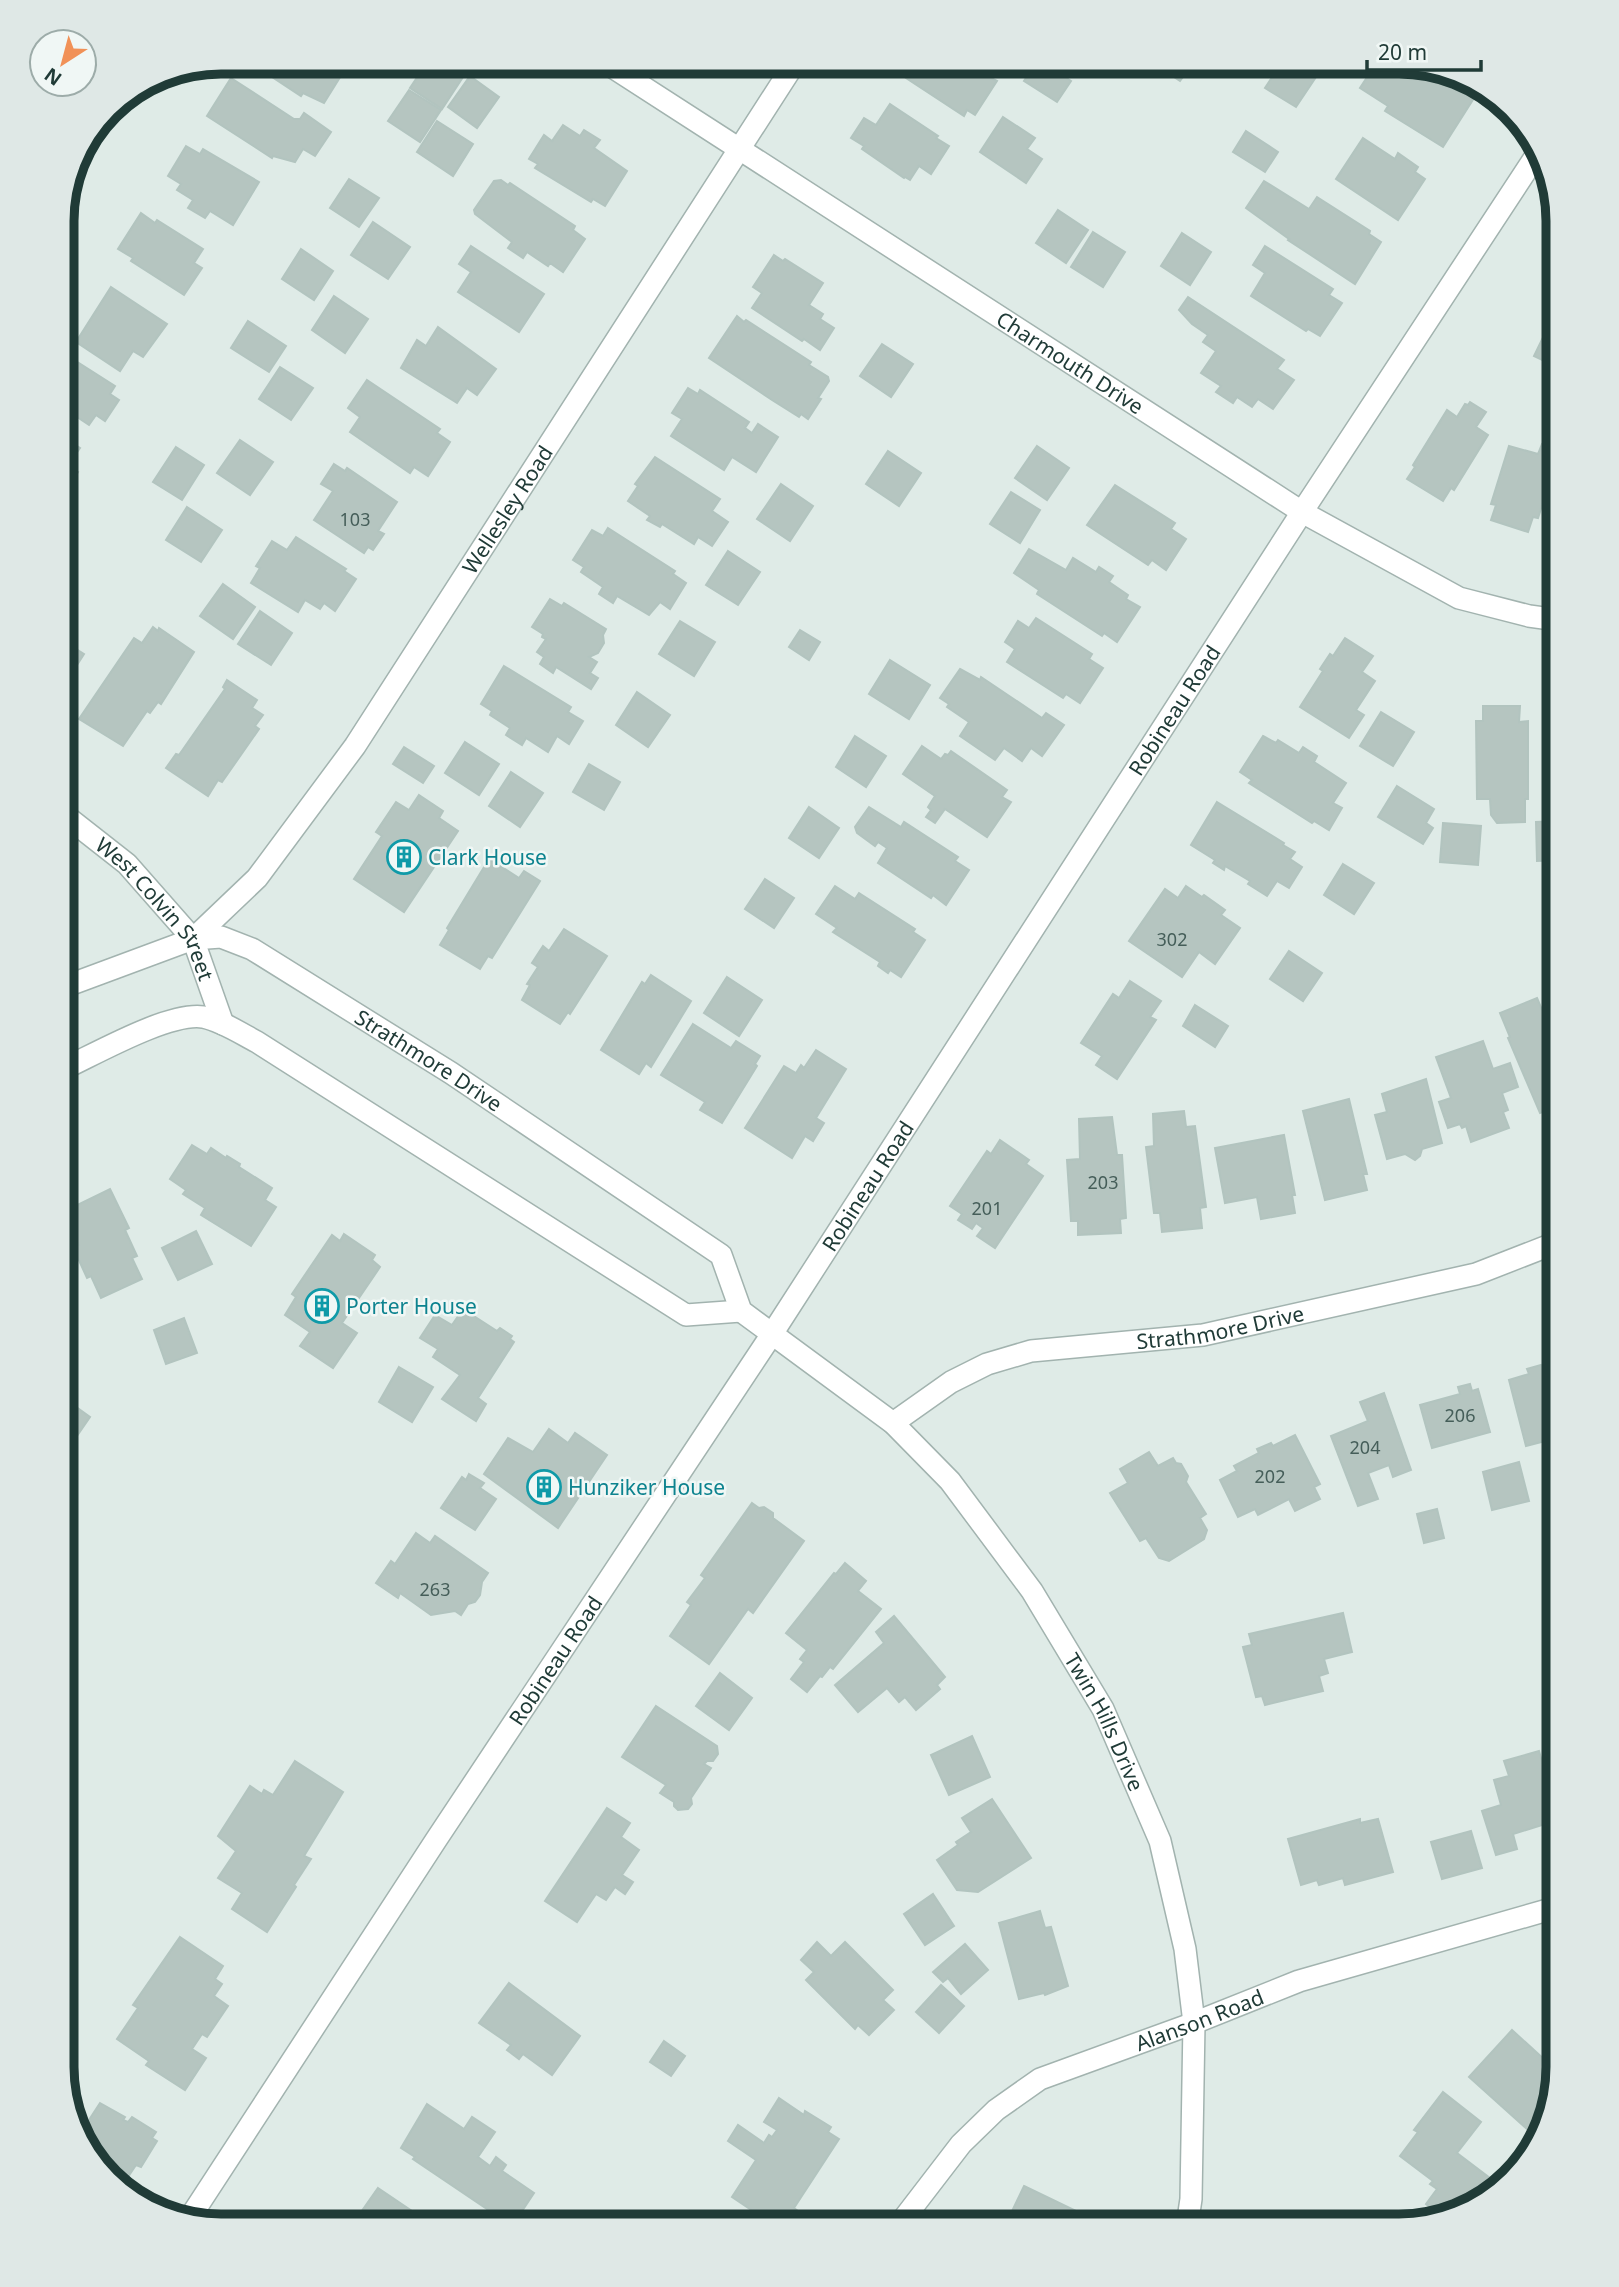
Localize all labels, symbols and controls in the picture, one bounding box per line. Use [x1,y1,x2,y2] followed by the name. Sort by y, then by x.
[28,28,98,98] north arrow
[1367,28,1481,72] scale bar
[1378,38,1427,66] text: 20 m
[39,62,67,92] text: N
[991,305,1149,420] street label: Charmouth Drive
[456,440,559,579] street label: Wellesley Road
[340,507,370,531] house number: 103
[1122,640,1227,781] street label: Robineau Road
[90,831,221,984] street label: West Colvin Street
[385,838,423,876] building icon: Clark House
[428,843,547,871] place label: Clark House
[1157,927,1187,951] house number: 302
[350,1003,508,1118] street label: Strathmore Drive
[815,1115,920,1256] street label: Robineau Road
[1088,1170,1118,1194] house number: 203
[972,1196,1002,1220] house number: 201
[303,1287,341,1325] building icon: Porter House
[346,1292,477,1320] place label: Porter House
[1135,1299,1307,1355] street label: Strathmore Drive
[1445,1403,1475,1427] house number: 206
[1350,1435,1380,1459] house number: 204
[1255,1464,1285,1488] house number: 202
[525,1468,563,1506] building icon: Hunziker House
[568,1473,725,1501] place label: Hunziker House
[420,1577,450,1601] house number: 263
[502,1590,608,1730] street label: Robineau Road
[1058,1648,1151,1795] street label: Twin Hills Drive
[1131,1983,1268,2057] street label: Alanson Road

